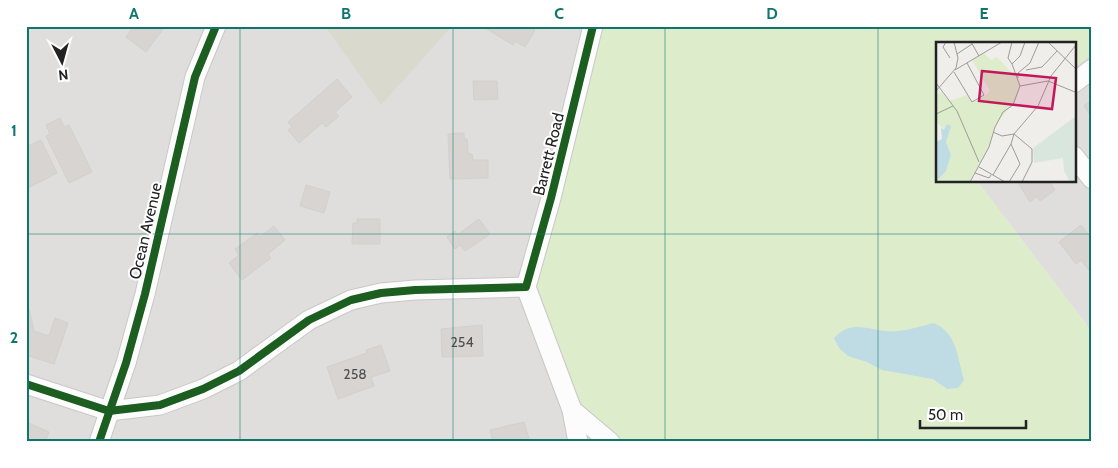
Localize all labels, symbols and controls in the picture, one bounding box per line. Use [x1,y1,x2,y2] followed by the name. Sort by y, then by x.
[129,4,139,23] text: A
[341,4,351,23] text: B
[554,4,564,23] text: C
[766,4,778,23] text: D
[979,4,989,23] text: E
[38,38,88,88] north arrow
[936,42,1076,182] inset map
[57,65,69,84] text: N
[529,111,568,197] street label: Barrett Road
[11,121,17,140] text: 1
[125,181,166,281] street label: Ocean Avenue
[10,328,18,347] text: 2
[450,333,474,351] house number: 254
[343,365,367,383] house number: 258
[920,398,1027,430] scale bar
[928,406,963,424] text: 50 m

